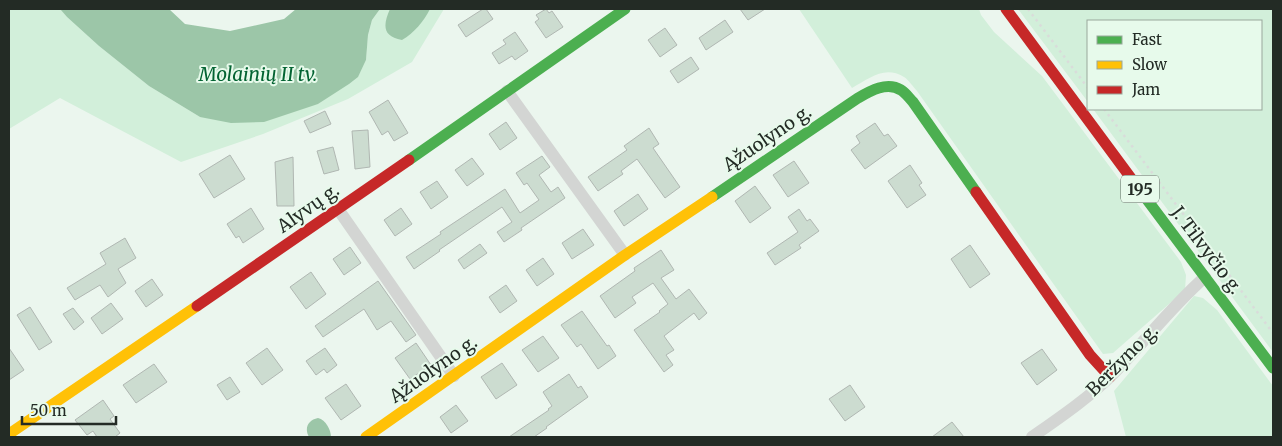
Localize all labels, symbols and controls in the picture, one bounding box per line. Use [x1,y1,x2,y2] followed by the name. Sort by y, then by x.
[1087,20,1262,110] legend
[1132,30,1162,49] text: Fast
[1132,55,1167,74] text: Slow
[198,62,317,86] water label: Molainių II tv.
[1131,80,1160,99] text: Jam
[717,100,816,177] street label: Ąžuolyno g.
[1121,175,1159,202] road number: 195
[272,178,343,238] street label: Alyvų g.
[1166,201,1248,298] street label: J. Tilvyčio g.
[1081,319,1163,401] street label: Beržyno g.
[384,330,481,408] street label: Ąžuolyno g.
[22,394,116,426] scale bar
[30,401,67,420] text: 50 m

